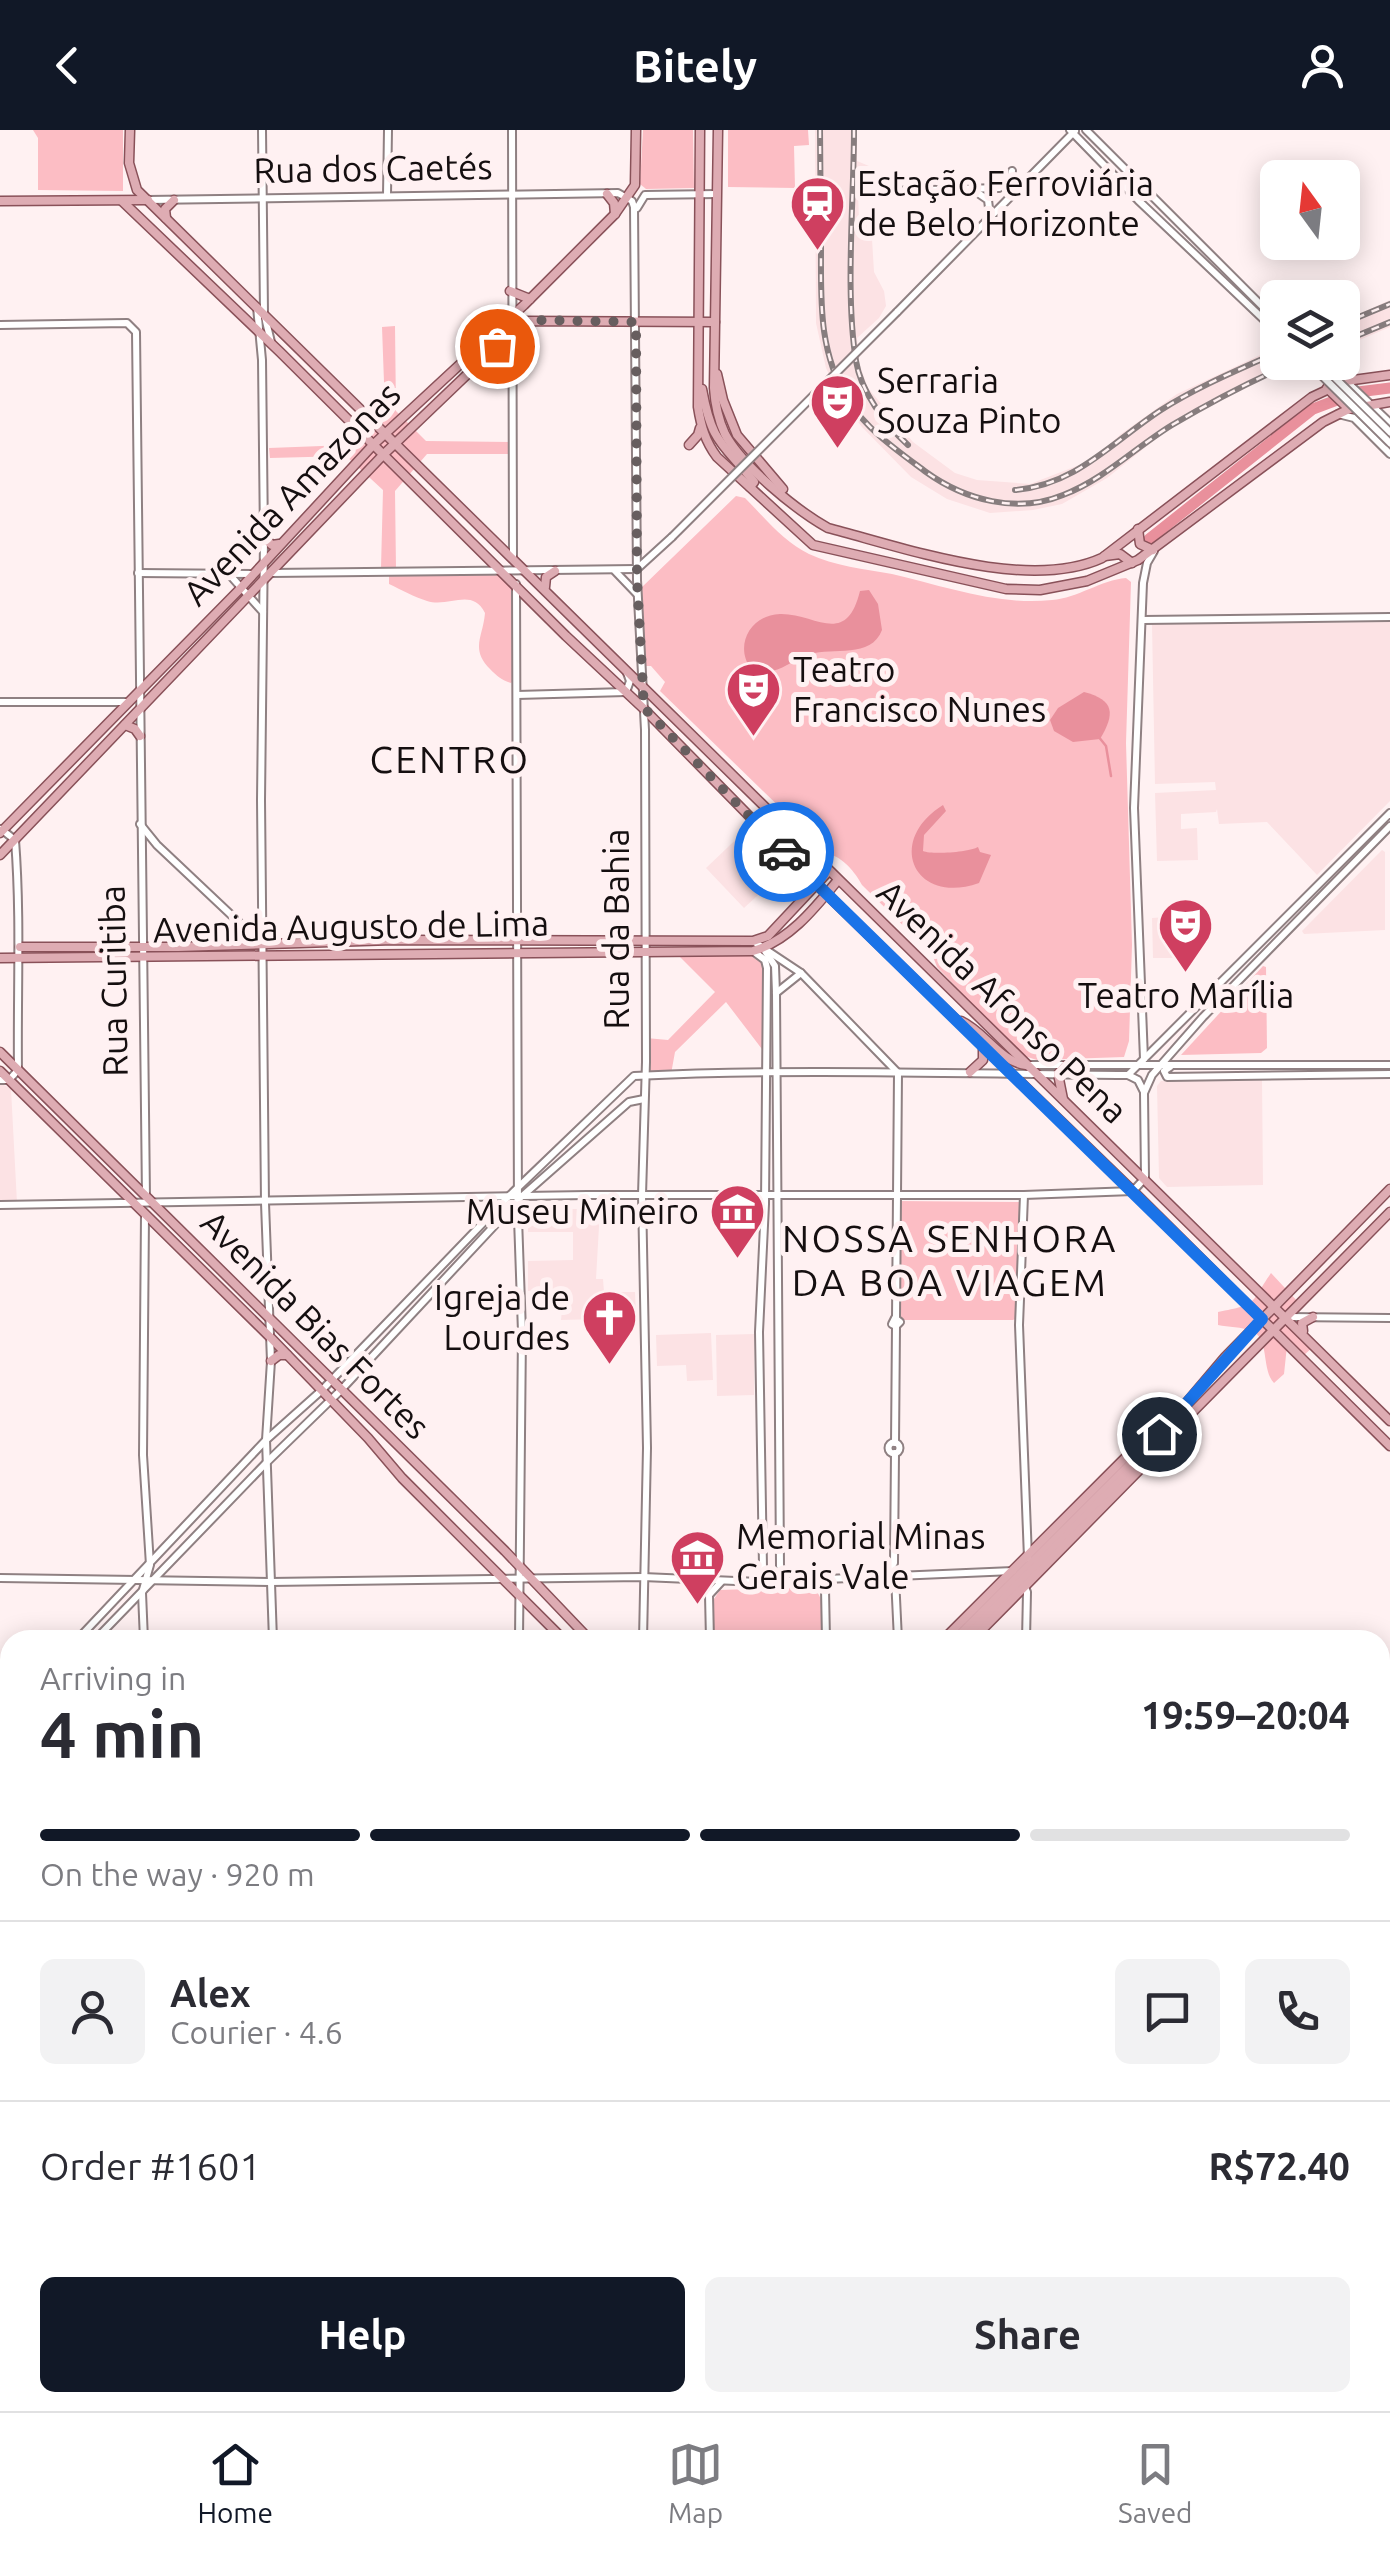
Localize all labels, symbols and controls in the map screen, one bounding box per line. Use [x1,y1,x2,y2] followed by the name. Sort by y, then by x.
[40,38,95,93] icon: back
[1295,38,1350,93] icon: person
[633,40,757,91] text: Bitely
[253,146,493,190] street label: Rua dos Caetés
[1260,160,1360,260] north arrow
[1260,160,1360,380] map controls
[857,163,1154,243] place label: Estação Ferroviária de Belo Horizonte
[788,174,848,253] station icon: Estação Ferroviária de Belo Horizonte
[1260,280,1360,380] button: layers
[455,304,540,389] pin
[470,319,525,374] icon: bag
[877,360,1061,440] place label: Serraria Souza Pinto
[808,371,868,450] theatre icon: Serraria Souza Pinto
[175,374,408,613] street label: Avenida Amazonas
[793,649,1046,729] place label: Teatro Francisco Nunes
[724,660,784,739] theatre icon: Teatro Francisco Nunes
[370,738,531,780] district label: CENTRO
[734,802,834,902] courier
[757,825,812,880] icon: car
[596,829,636,1029] street label: Rua da Bahia
[870,872,1136,1131] street label: Avenida Afonso Pena
[91,885,135,1077] street label: Rua Curitiba
[1156,895,1216,974] theatre icon: Teatro Marília
[153,903,549,949] street label: Avenida Augusto de Lima
[1078,975,1294,1015] place label: Teatro Marília
[708,1182,768,1261] museum icon: Museu Mineiro
[466,1191,699,1231] place label: Museu Mineiro
[193,1202,438,1447] street label: Avenida Bias Fortes
[782,1217,1118,1303] district label: NOSSA SENHORA DA BOA VIAGEM
[434,1277,570,1357] place label: Igreja de Lourdes
[579,1288,639,1367] church icon: Igreja de Lourdes
[1117,1392,1202,1477] pin
[1132,1407,1187,1462] icon: home
[736,1516,985,1596] place label: Memorial Minas Gerais Vale
[667,1527,727,1606] museum icon: Memorial Minas Gerais Vale
[40,1660,186,1696] text: Arriving in
[1141,1694,1350,1736] text: 19:59–20:04
[40,1697,204,1770] text: 4 min
[40,1856,315,1892] text: On the way · 920 m
[40,1959,145,2064] button: person
[1115,1959,1220,2064] button: chat
[1245,1959,1350,2064] button: phone
[170,1972,251,2014] text: Alex
[170,2014,343,2050] text: Courier · 4.6
[40,2145,261,2187] text: Order #1601
[1209,2145,1350,2187] text: R$72.40
[40,2277,685,2392] button: Help
[705,2277,1350,2392] button: Share
[197,2437,273,2528] tab: Home
[668,2437,723,2528] tab: Map
[1118,2437,1193,2528] tab: Saved

